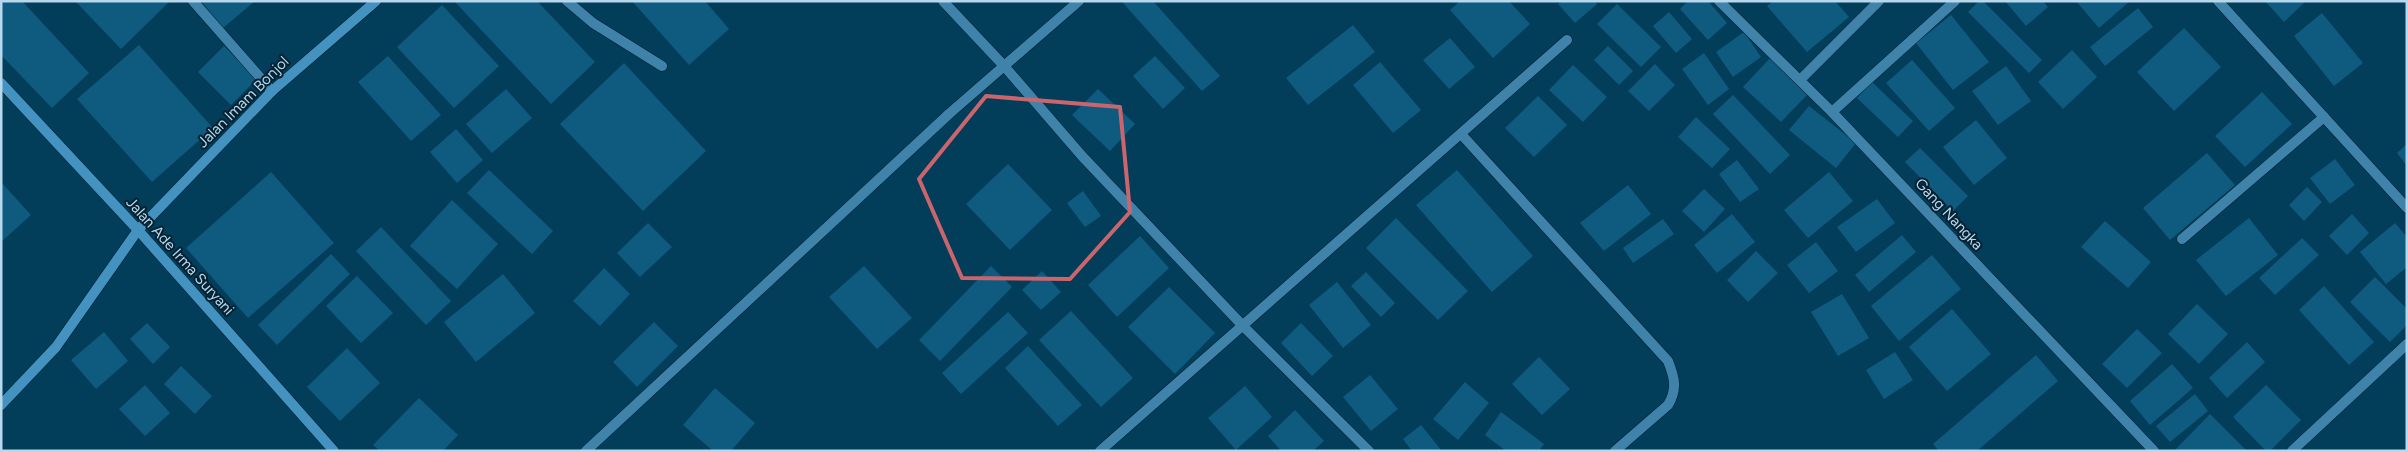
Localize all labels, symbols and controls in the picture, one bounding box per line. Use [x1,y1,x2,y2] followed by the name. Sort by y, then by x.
[194,53,292,151] street label: Jalan Imam Bonjol
[1911,175,1987,253] street label: Gang Nangka
[122,193,238,319] street label: Jalan Ade Irma Suryani

